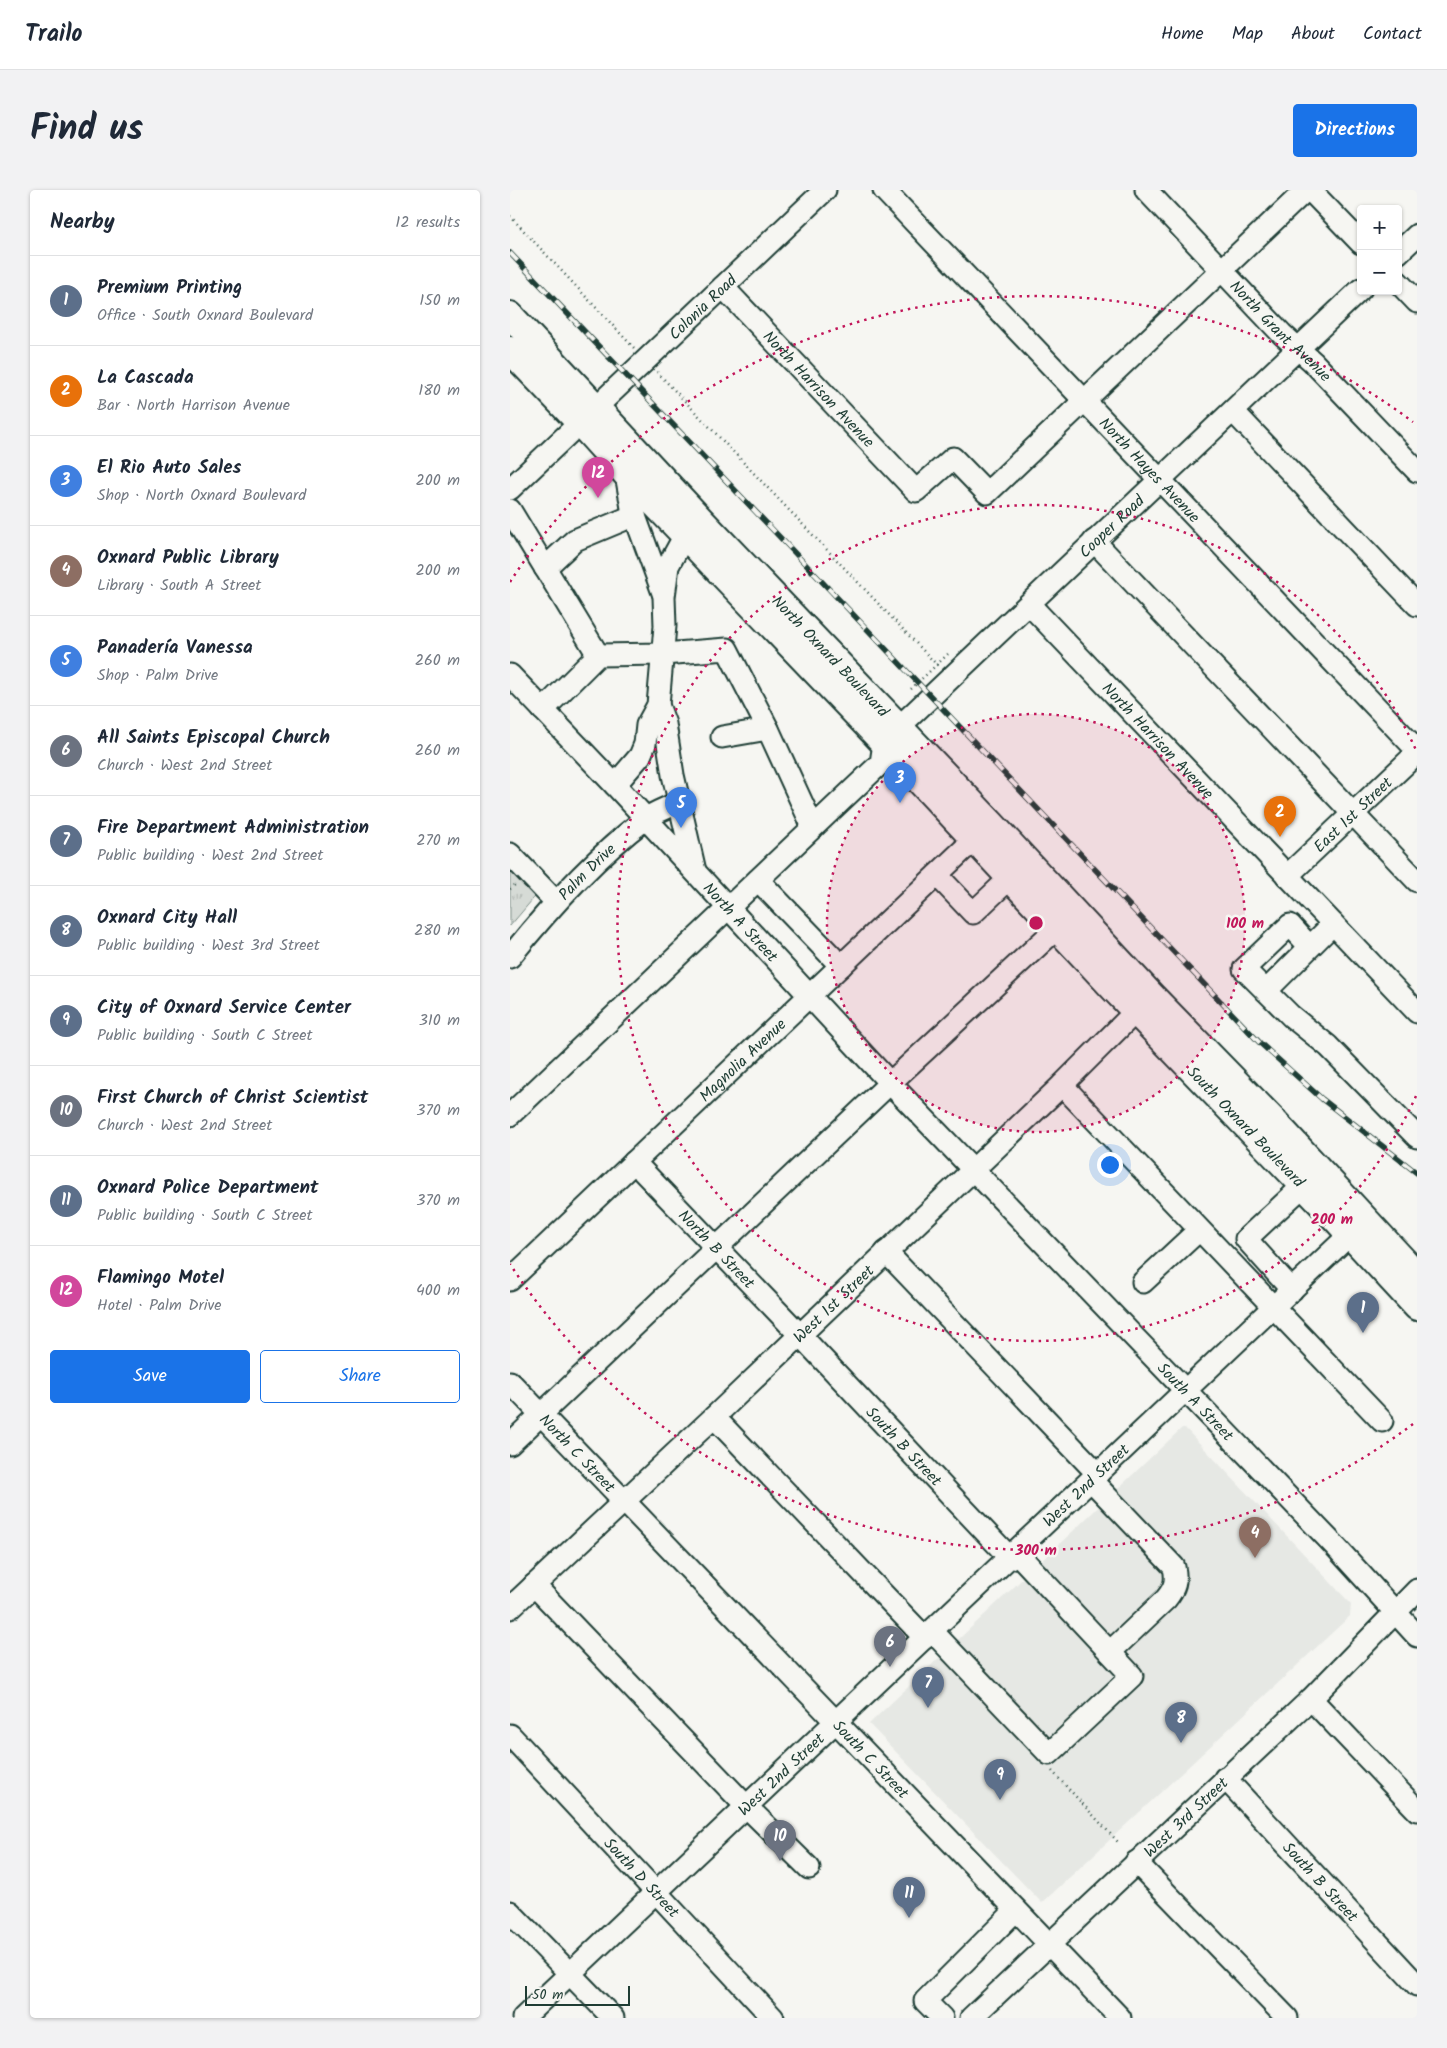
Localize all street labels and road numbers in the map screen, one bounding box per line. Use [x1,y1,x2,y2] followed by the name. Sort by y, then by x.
[663,268,744,346] street label: Colonia Road
[1223,275,1337,388] street label: North Grant Avenue
[756,325,880,454] street label: North Harrison Avenue
[1092,412,1206,529] street label: North Hayes Avenue
[1074,489,1152,564] street label: Cooper Road
[765,590,895,724] street label: North Oxnard Boulevard
[1096,677,1219,805] street label: North Harrison Avenue
[1308,771,1399,859] street label: East 1st Street
[553,838,622,907] street label: Palm Drive
[696,877,784,969] street label: North A Street
[694,1013,792,1109] street label: Magnolia Avenue
[1180,1061,1311,1195] street label: South Oxnard Boulevard
[672,1204,761,1296] street label: North B Street
[788,1259,881,1350] street label: West 1st Street
[1151,1357,1240,1448] street label: South A Street
[859,1401,948,1493] street label: South B Street
[533,1409,621,1500] street label: North C Street
[1037,1438,1136,1534] street label: West 2nd Street
[826,1715,915,1806] street label: South C Street
[732,1727,832,1823] street label: West 2nd Street
[1138,1771,1235,1864] street label: West 3rd Street
[597,1832,685,1925] street label: South D Street
[1276,1837,1364,1929] street label: South B Street

